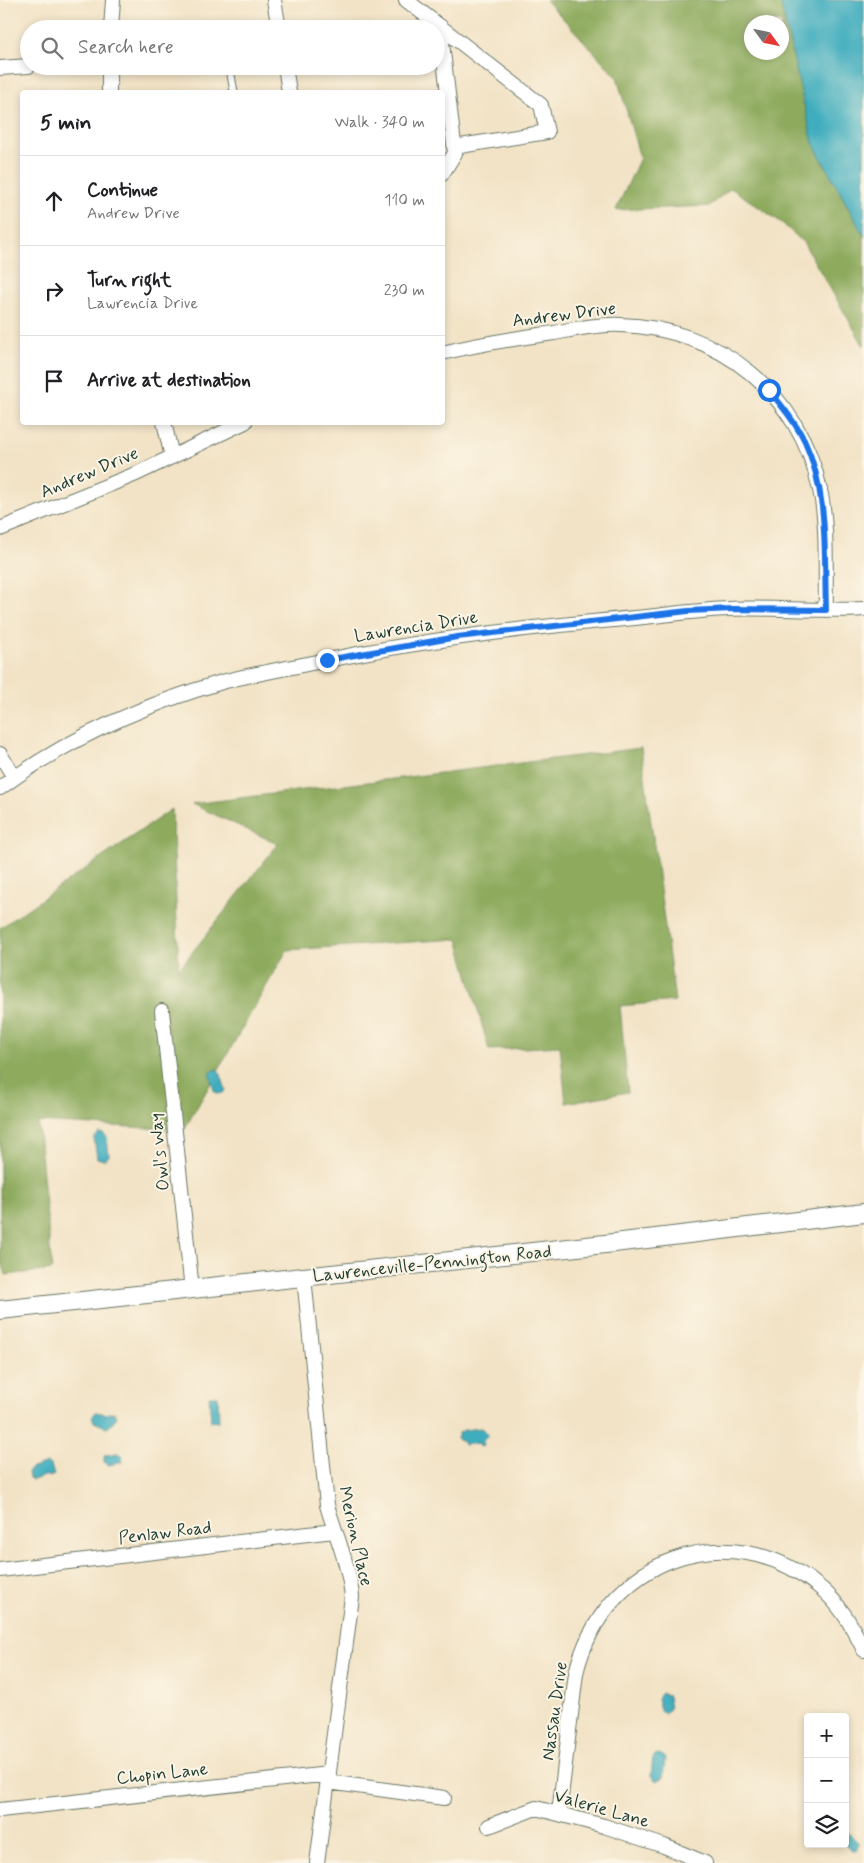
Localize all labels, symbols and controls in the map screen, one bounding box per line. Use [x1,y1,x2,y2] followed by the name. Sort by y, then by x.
[744,15,789,60] north arrow
[20,20,445,75] search box
[38,34,66,62] icon: search
[78,35,174,60] text: Search here
[40,109,92,137] text: 5 min
[335,112,425,133] text: Walk · 340 m
[87,178,158,203] text: Continue
[40,187,68,215] icon: ahead
[384,190,425,211] text: 110 m
[87,203,180,224] text: Andrew Drive
[87,268,171,293] text: Turn right
[40,277,68,305] icon: right
[384,280,425,301] text: 230 m
[87,293,198,314] text: Lawrencia Drive
[511,297,617,333] street label: Andrew Drive
[40,367,68,395] icon: arrive
[87,368,251,393] text: Arrive at destination
[758,379,781,402] route start
[37,441,142,504] street label: Andrew Drive
[353,605,480,649] street label: Lawrencia Drive
[316,649,339,672] route end
[144,1112,176,1192] street label: Owl's Way
[311,1240,553,1290] street label: Lawrenceville-Pennington Road
[332,1484,378,1589] street label: Merion Place
[117,1515,213,1551] street label: Penlaw Road
[536,1660,574,1762] street label: Nassau Drive
[804,1713,849,1848] map controls
[804,1713,849,1758] button: +
[115,1757,209,1791] street label: Chopin Lane
[804,1758,849,1803] button: −
[551,1784,652,1834] street label: Valerie Lane
[804,1803,849,1848] button: layers

